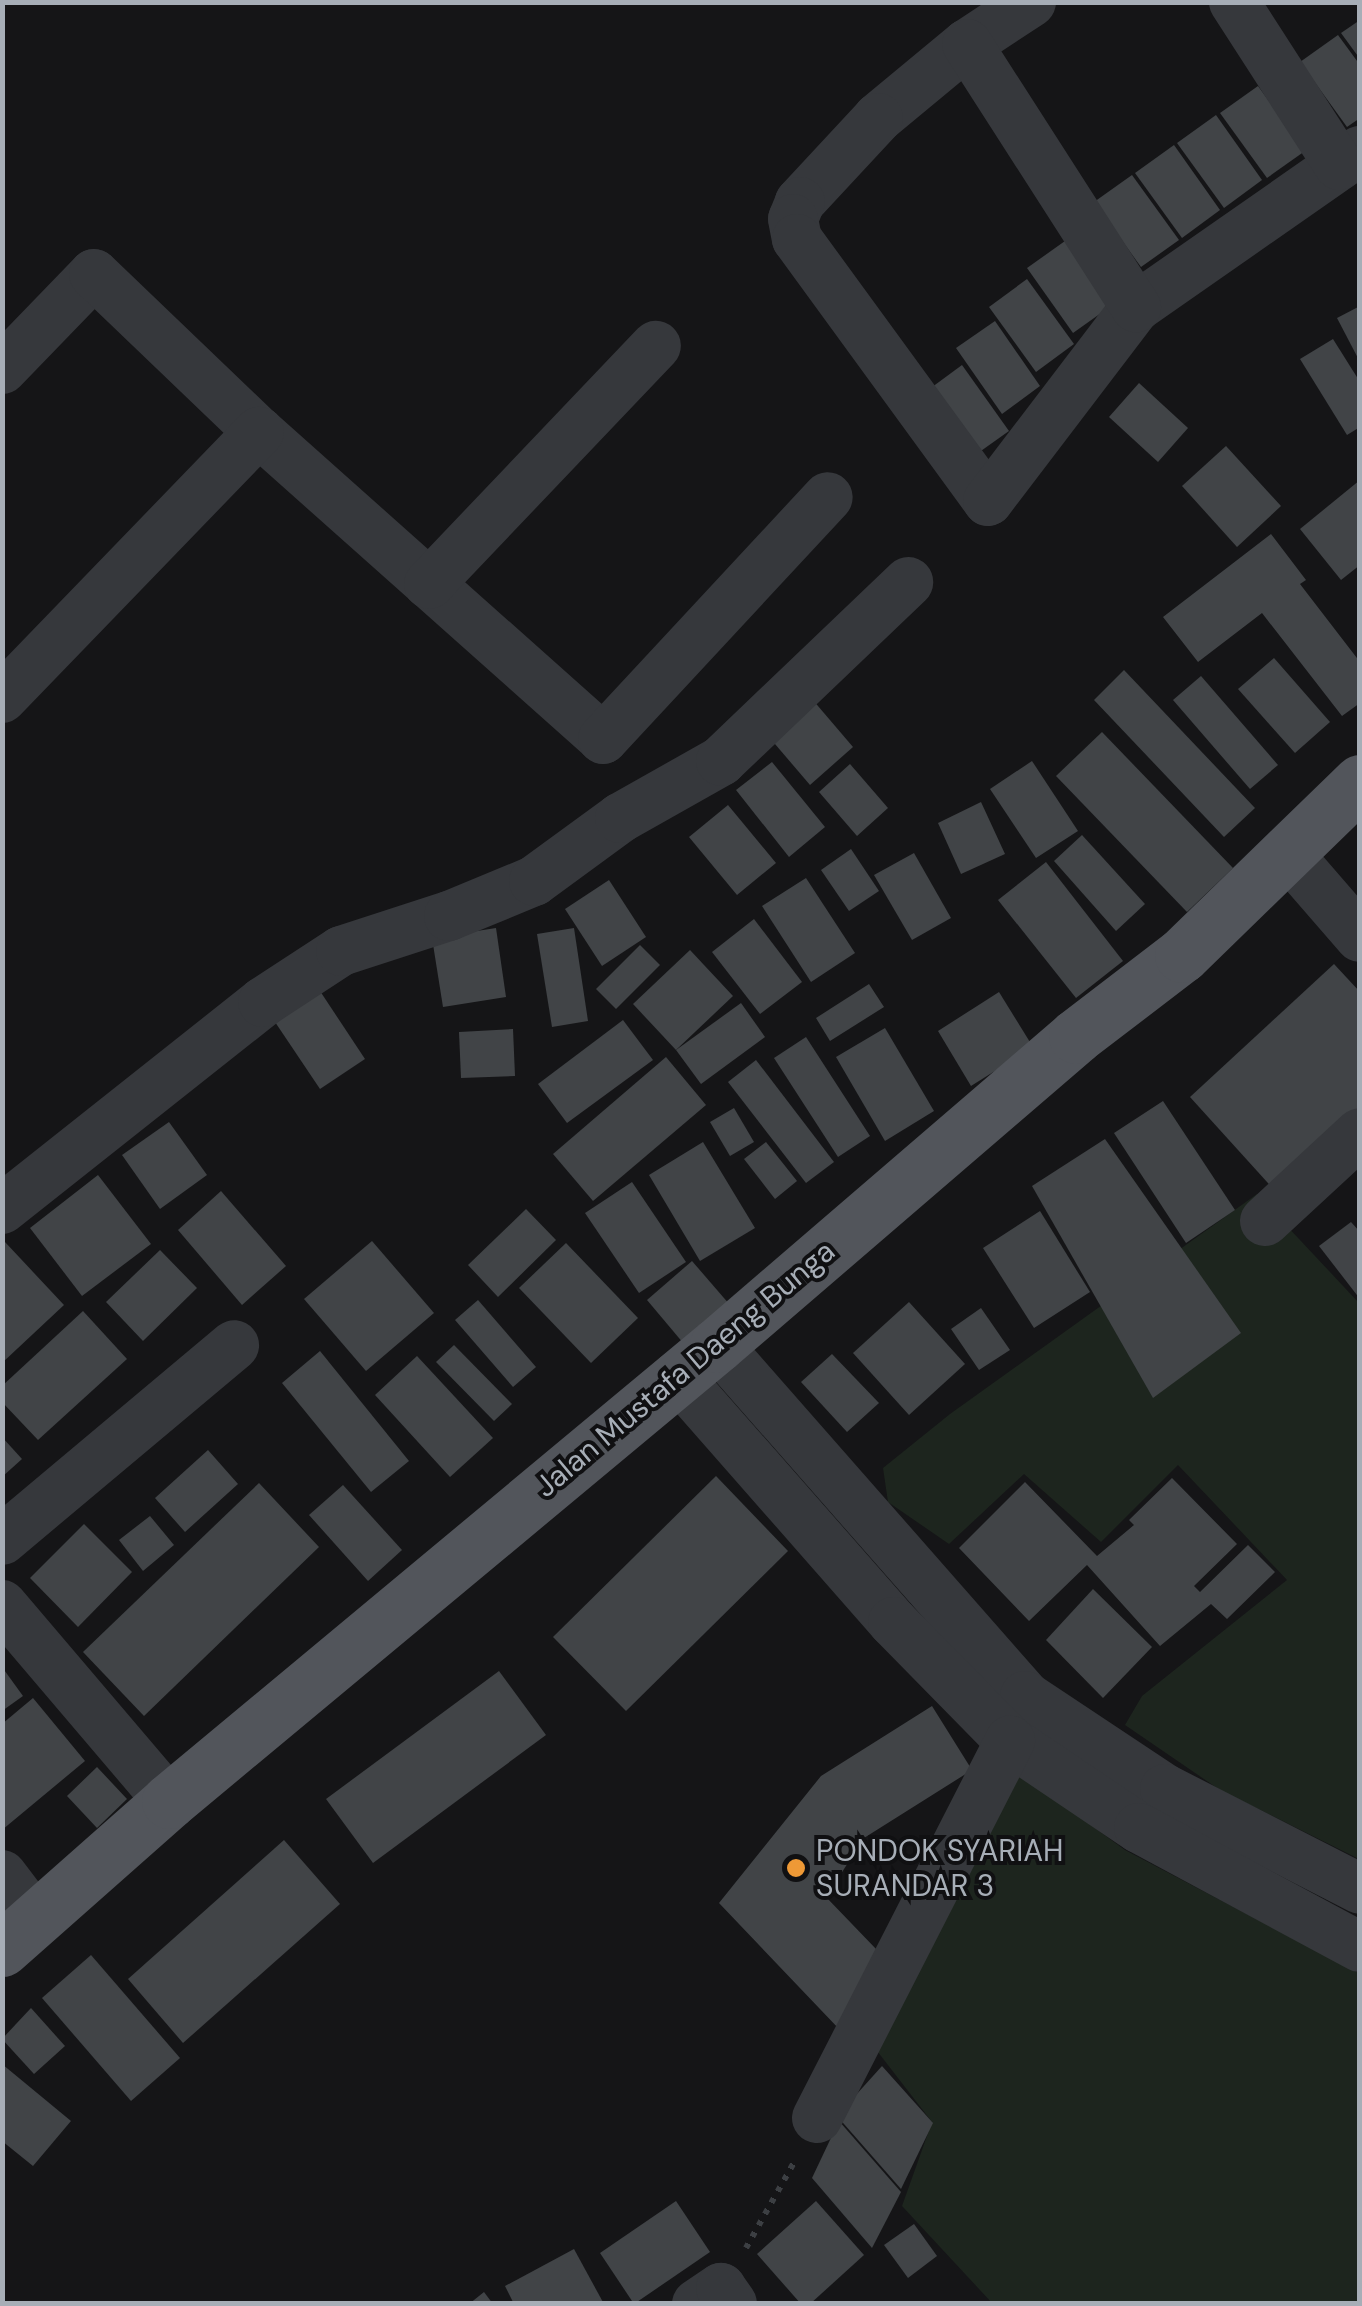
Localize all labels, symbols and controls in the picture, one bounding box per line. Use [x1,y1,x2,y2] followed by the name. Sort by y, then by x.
[528,1233,842,1505] street label: Jalan Mustafa Daeng Bunga
[816,1833,1064,1904] place label: PONDOK SYARIAH SURANDAR 3
[785,1857,807,1879] marker: PONDOK SYARIAH SURANDAR 3

